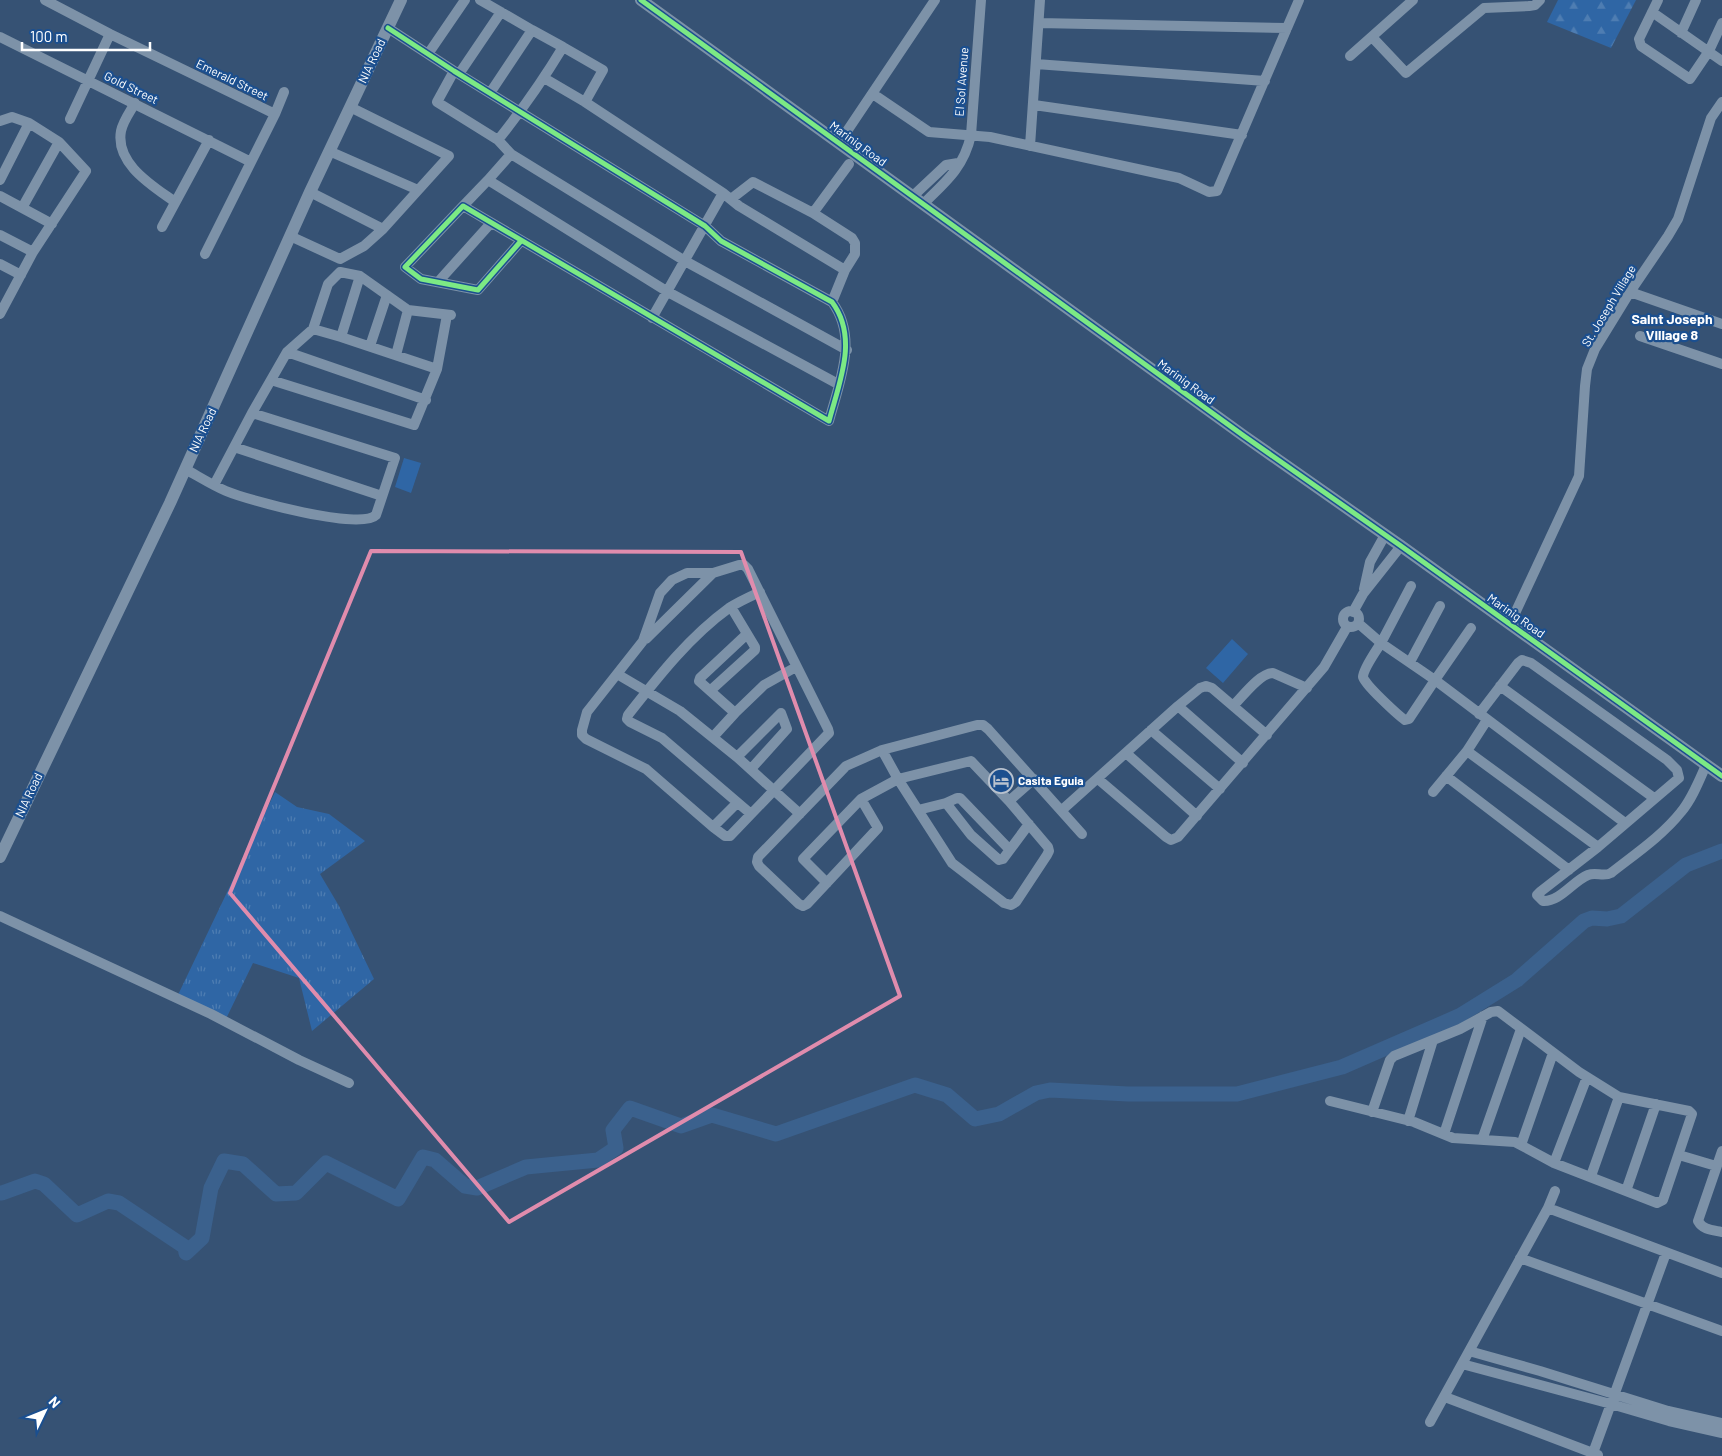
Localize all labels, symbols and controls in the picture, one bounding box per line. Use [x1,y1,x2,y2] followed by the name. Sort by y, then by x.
[22,20,150,52] scale bar
[30,27,68,45] text: 100 m
[355,36,387,85] street label: NIA Road
[952,47,970,117] street label: El Sol Avenue
[194,56,271,103] street label: Emerald Street
[102,68,161,106] street label: Gold Street
[827,118,890,169] street label: Marinig Road
[1578,262,1638,349] street label: St. Joseph Village
[1631,310,1713,343] district label: Saint Joseph Village 8
[1155,356,1218,407] street label: Marinig Road
[186,405,218,454] street label: NIA Road
[1485,590,1548,640] street label: Marinig Road
[988,768,1014,794] hotel icon: Casita Eguia
[12,770,44,819] street label: NIA Road
[1018,773,1084,787] place label: Casita Eguia
[20,1386,70,1436] north arrow
[45,1393,64,1411] text: N

